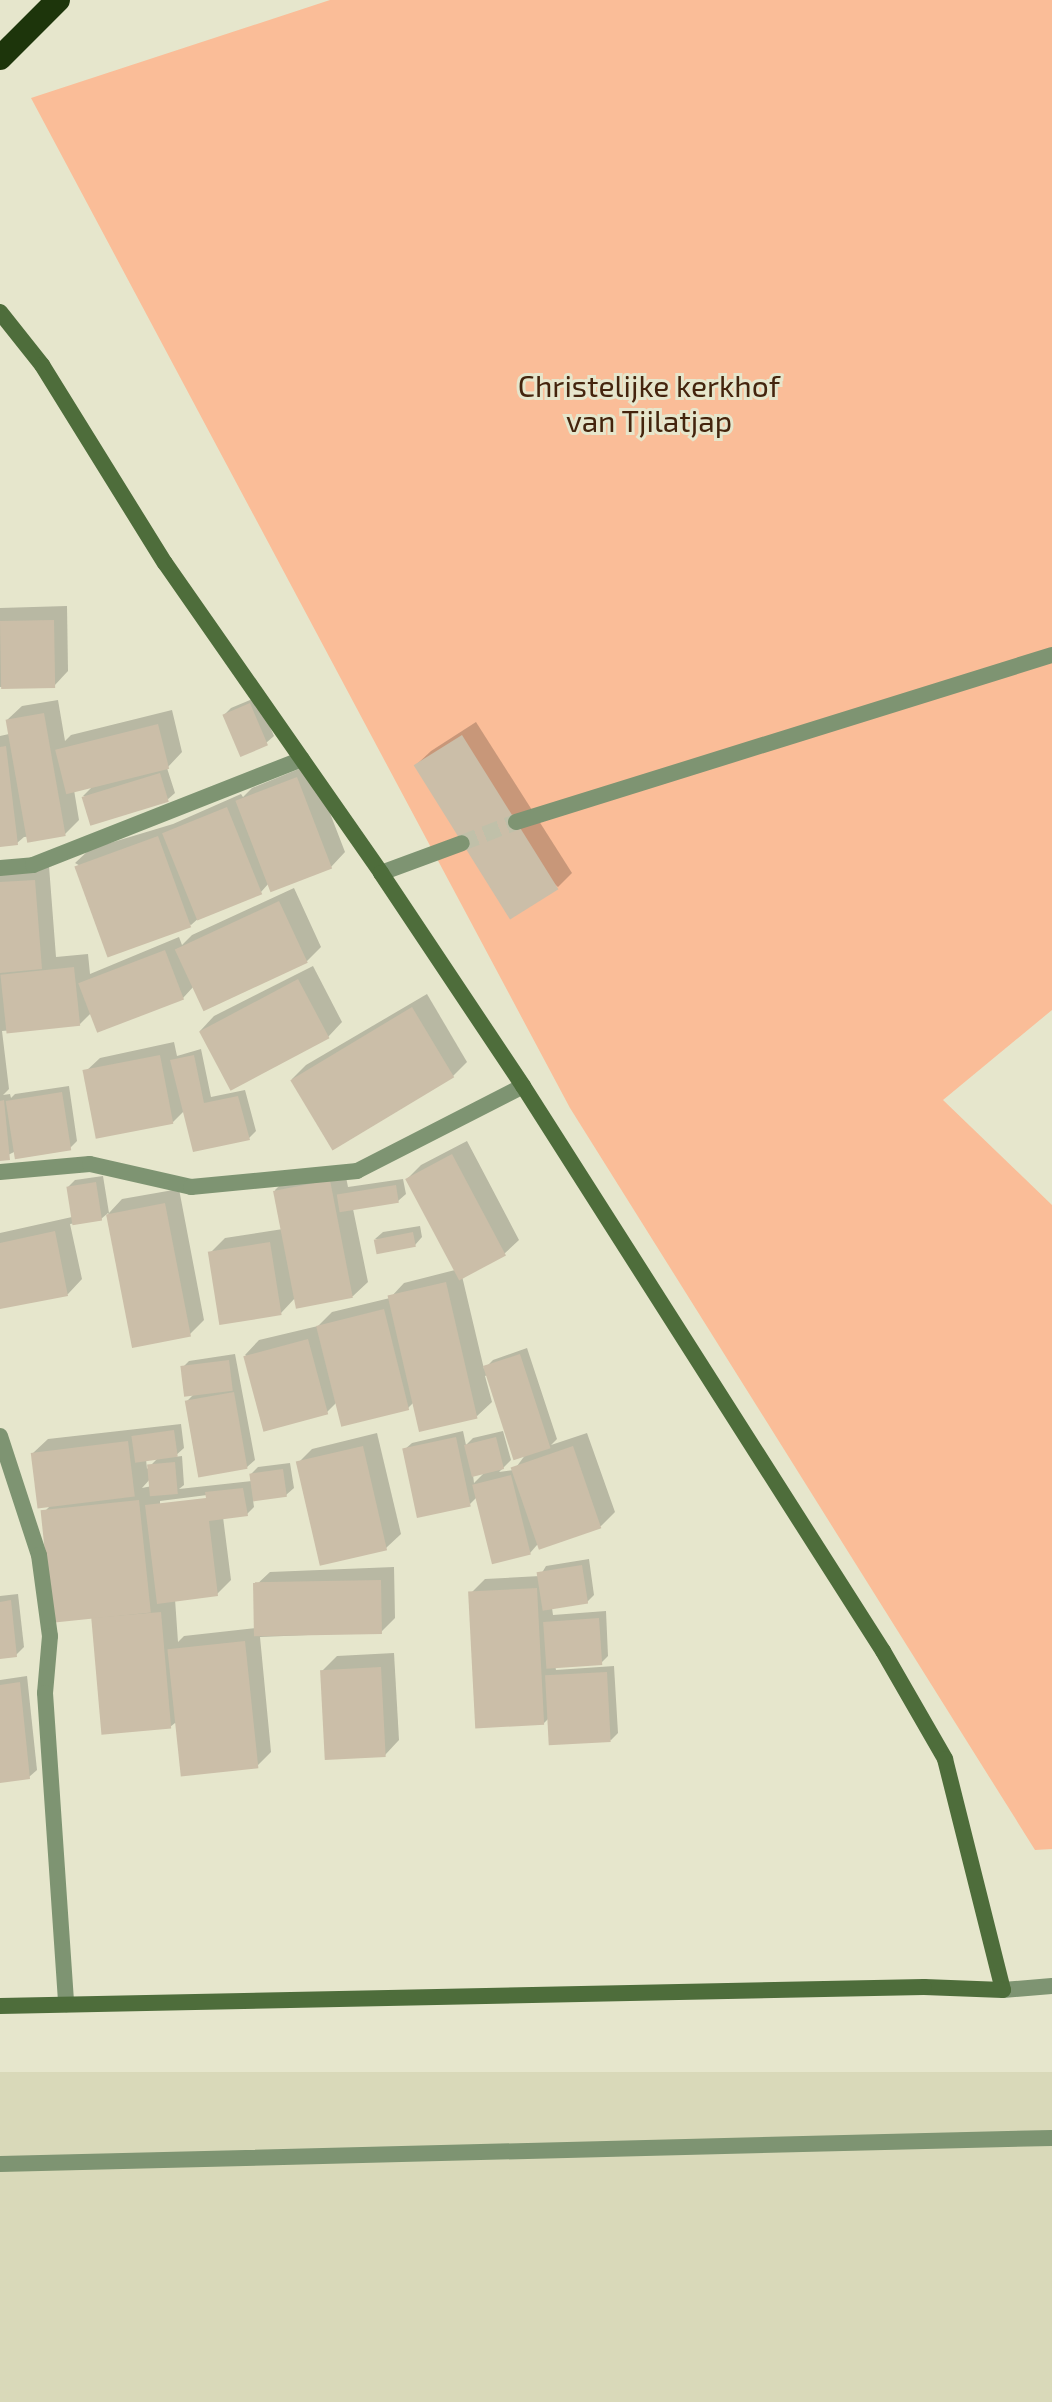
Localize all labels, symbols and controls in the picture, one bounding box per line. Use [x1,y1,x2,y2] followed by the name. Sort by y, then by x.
[518,367,780,438] park label: Christelijke kerkhof van Tjilatjap

